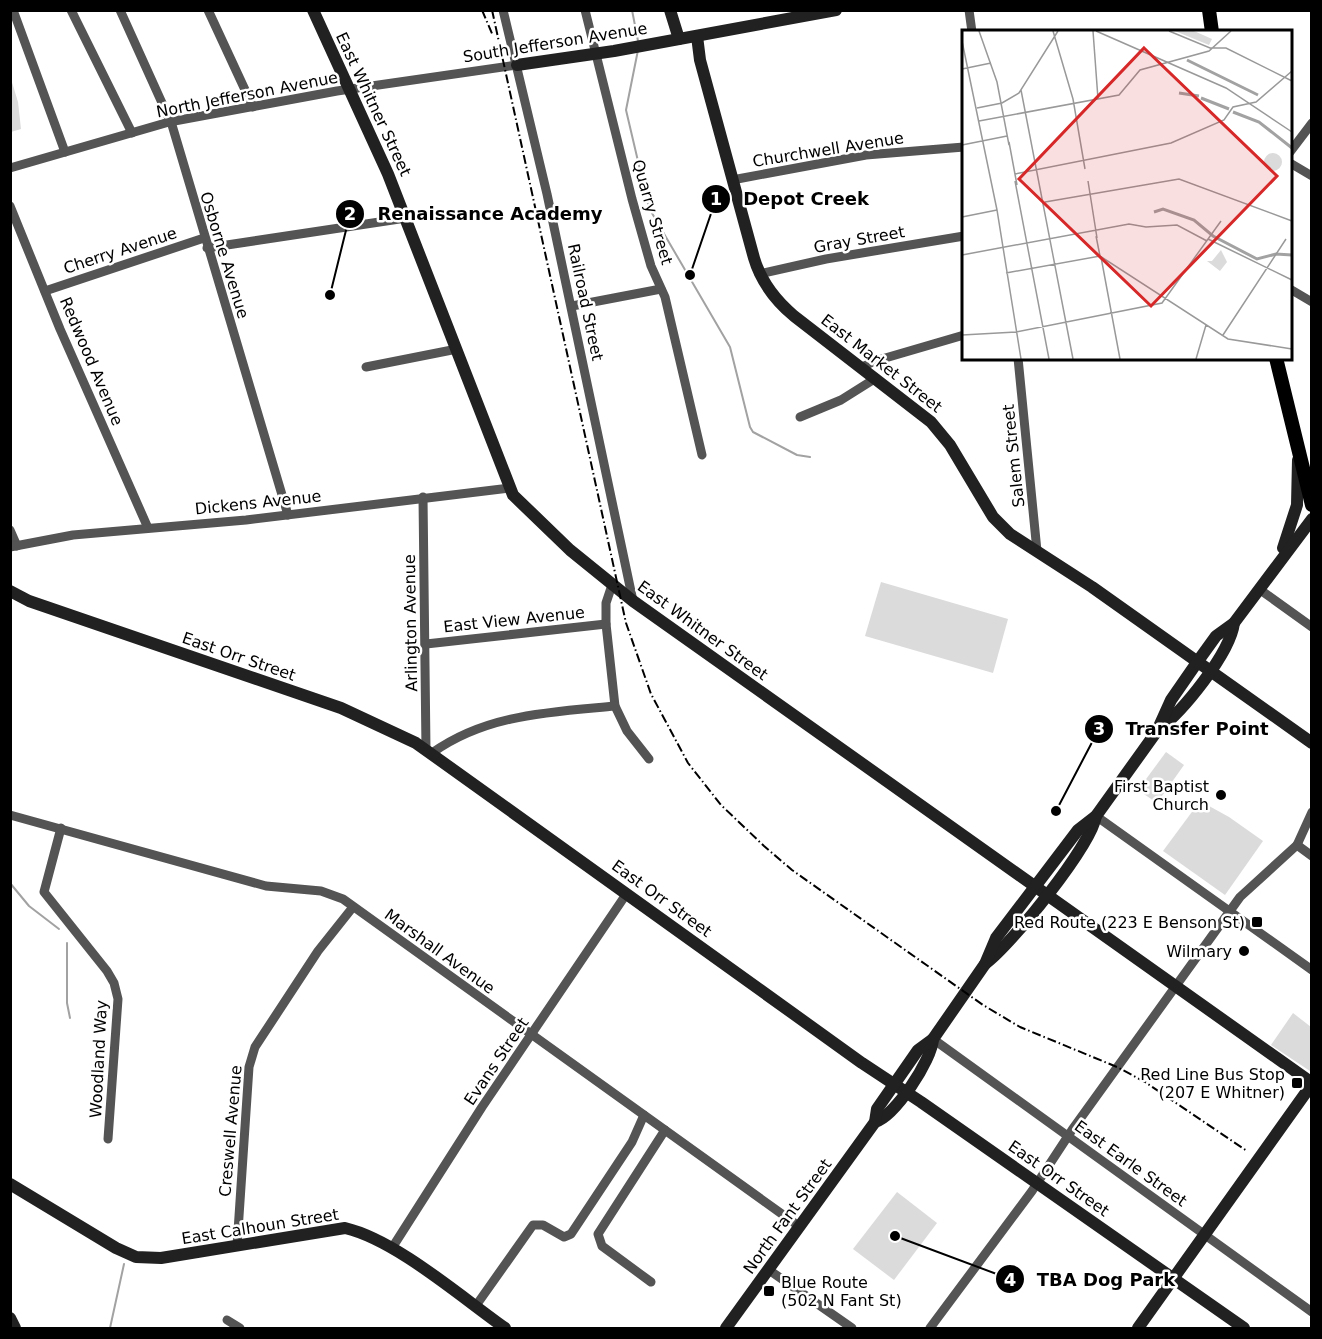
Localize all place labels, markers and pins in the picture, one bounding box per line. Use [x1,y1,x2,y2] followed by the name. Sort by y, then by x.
[701,181,880,217] callout: Depot Creek
[335,196,614,232] callout: Renaissance Academy
[1084,711,1281,747] callout: Transfer Point
[1114,777,1209,814] place label: First Baptist Church
[1214,788,1228,802] marker: First Baptist Church
[1014,913,1245,932] place label: Red Route (223 E Benson St)
[1250,915,1264,929] marker: Red Route (223 E Benson St)
[1166,942,1232,961] place label: Wilmary
[1237,944,1251,958] marker: Wilmary
[1140,1065,1285,1102] place label: Red Line Bus Stop (207 E Whitner)
[1290,1076,1304,1090] marker: Red Line Bus Stop (207 E Whitner)
[995,1261,1187,1297] callout: TBA Dog Park
[781,1273,902,1310] place label: Blue Route (502 N Fant St)
[762,1284,776,1298] marker: Blue Route (502 N Fant St)

